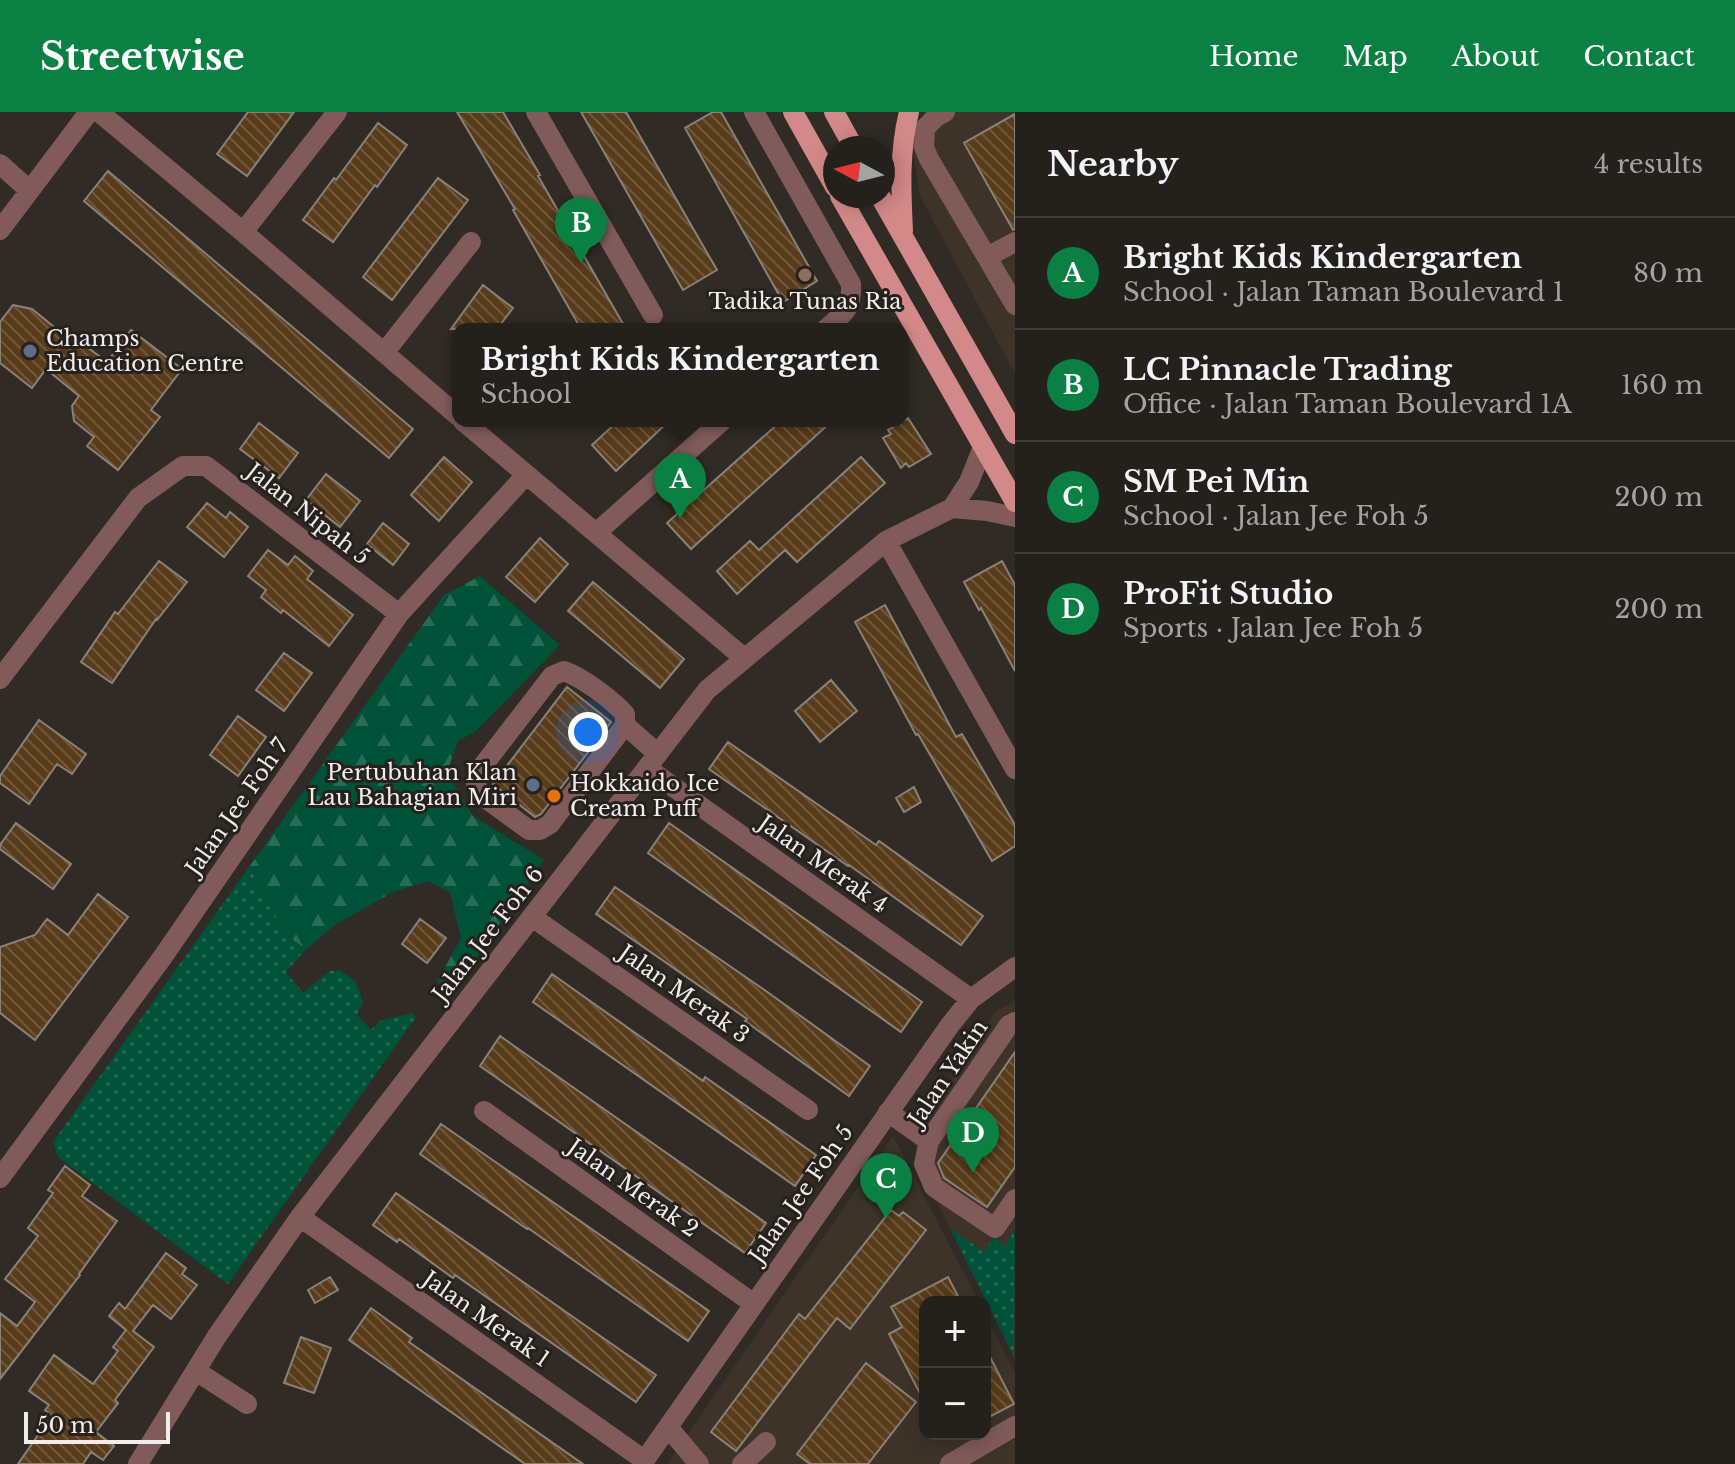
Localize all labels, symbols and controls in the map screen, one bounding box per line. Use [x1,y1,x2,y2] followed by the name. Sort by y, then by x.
[40,33,245,80] text: Streetwise
[1209,39,1299,74] text: Home
[1343,39,1408,74] text: Map
[1452,39,1539,74] text: About
[1583,39,1695,74] text: Contact
[823,136,895,208] north arrow
[1047,143,1179,185] text: Nearby
[1594,148,1703,180] text: 4 results
[555,197,607,263] pin: B
[1123,239,1522,276] text: Bright Kids Kindergarten
[1062,257,1084,289] text: A
[1633,257,1703,289] text: 80 m
[796,266,814,284] marker: Tadika Tunas Ria
[1123,276,1564,308] text: School · Jalan Taman Boulevard 1
[709,288,902,315] place label: Tadika Tunas Ria
[452,323,908,427] popup
[46,325,244,377] place label: Champs Education Centre
[481,341,880,378] text: Bright Kids Kindergarten
[21,342,39,360] marker: Champs Education Centre
[1123,351,1452,388] text: LC Pinnacle Trading
[1063,369,1083,401] text: B
[1621,369,1703,401] text: 160 m
[481,378,572,410] text: School
[1123,388,1572,420] text: Office · Jalan Taman Boulevard 1A
[654,453,706,519] pin: A
[239,456,375,571] street label: Jalan Nipah 5
[1123,463,1309,500] text: SM Pei Min
[1062,481,1084,513] text: C
[1614,481,1703,513] text: 200 m
[1123,500,1429,532] text: School · Jalan Jee Foh 5
[1123,575,1333,612] text: ProFit Studio
[1061,593,1085,625] text: D
[1614,593,1703,625] text: 200 m
[1123,612,1423,644] text: Sports · Jalan Jee Foh 5
[568,712,608,752] your location
[178,732,295,883] street label: Jalan Jee Foh 7
[308,759,517,811] place label: Pertubuhan Klan Lau Bahagian Miri
[570,770,719,822] place label: Hokkaido Ice Cream Puff
[524,776,542,794] marker: Pertubuhan Klan Lau Bahagian Miri
[545,787,563,805] marker: Hokkaido Ice Cream Puff
[751,808,893,919] street label: Jalan Merak 4
[425,861,549,1009] street label: Jalan Jee Foh 6
[611,937,754,1049] street label: Jalan Merak 3
[901,1015,993,1134] street label: Jalan Yakin
[947,1107,999,1173] pin: D
[742,1120,859,1271] street label: Jalan Jee Foh 5
[560,1131,703,1243] street label: Jalan Merak 2
[860,1153,912,1219] pin: C
[415,1263,555,1373] street label: Jalan Merak 1
[919,1296,991,1440] map controls
[919,1296,991,1368] button: +
[919,1368,991,1440] button: −
[24,1408,170,1444] scale bar
[36,1412,94,1439] text: 50 m

